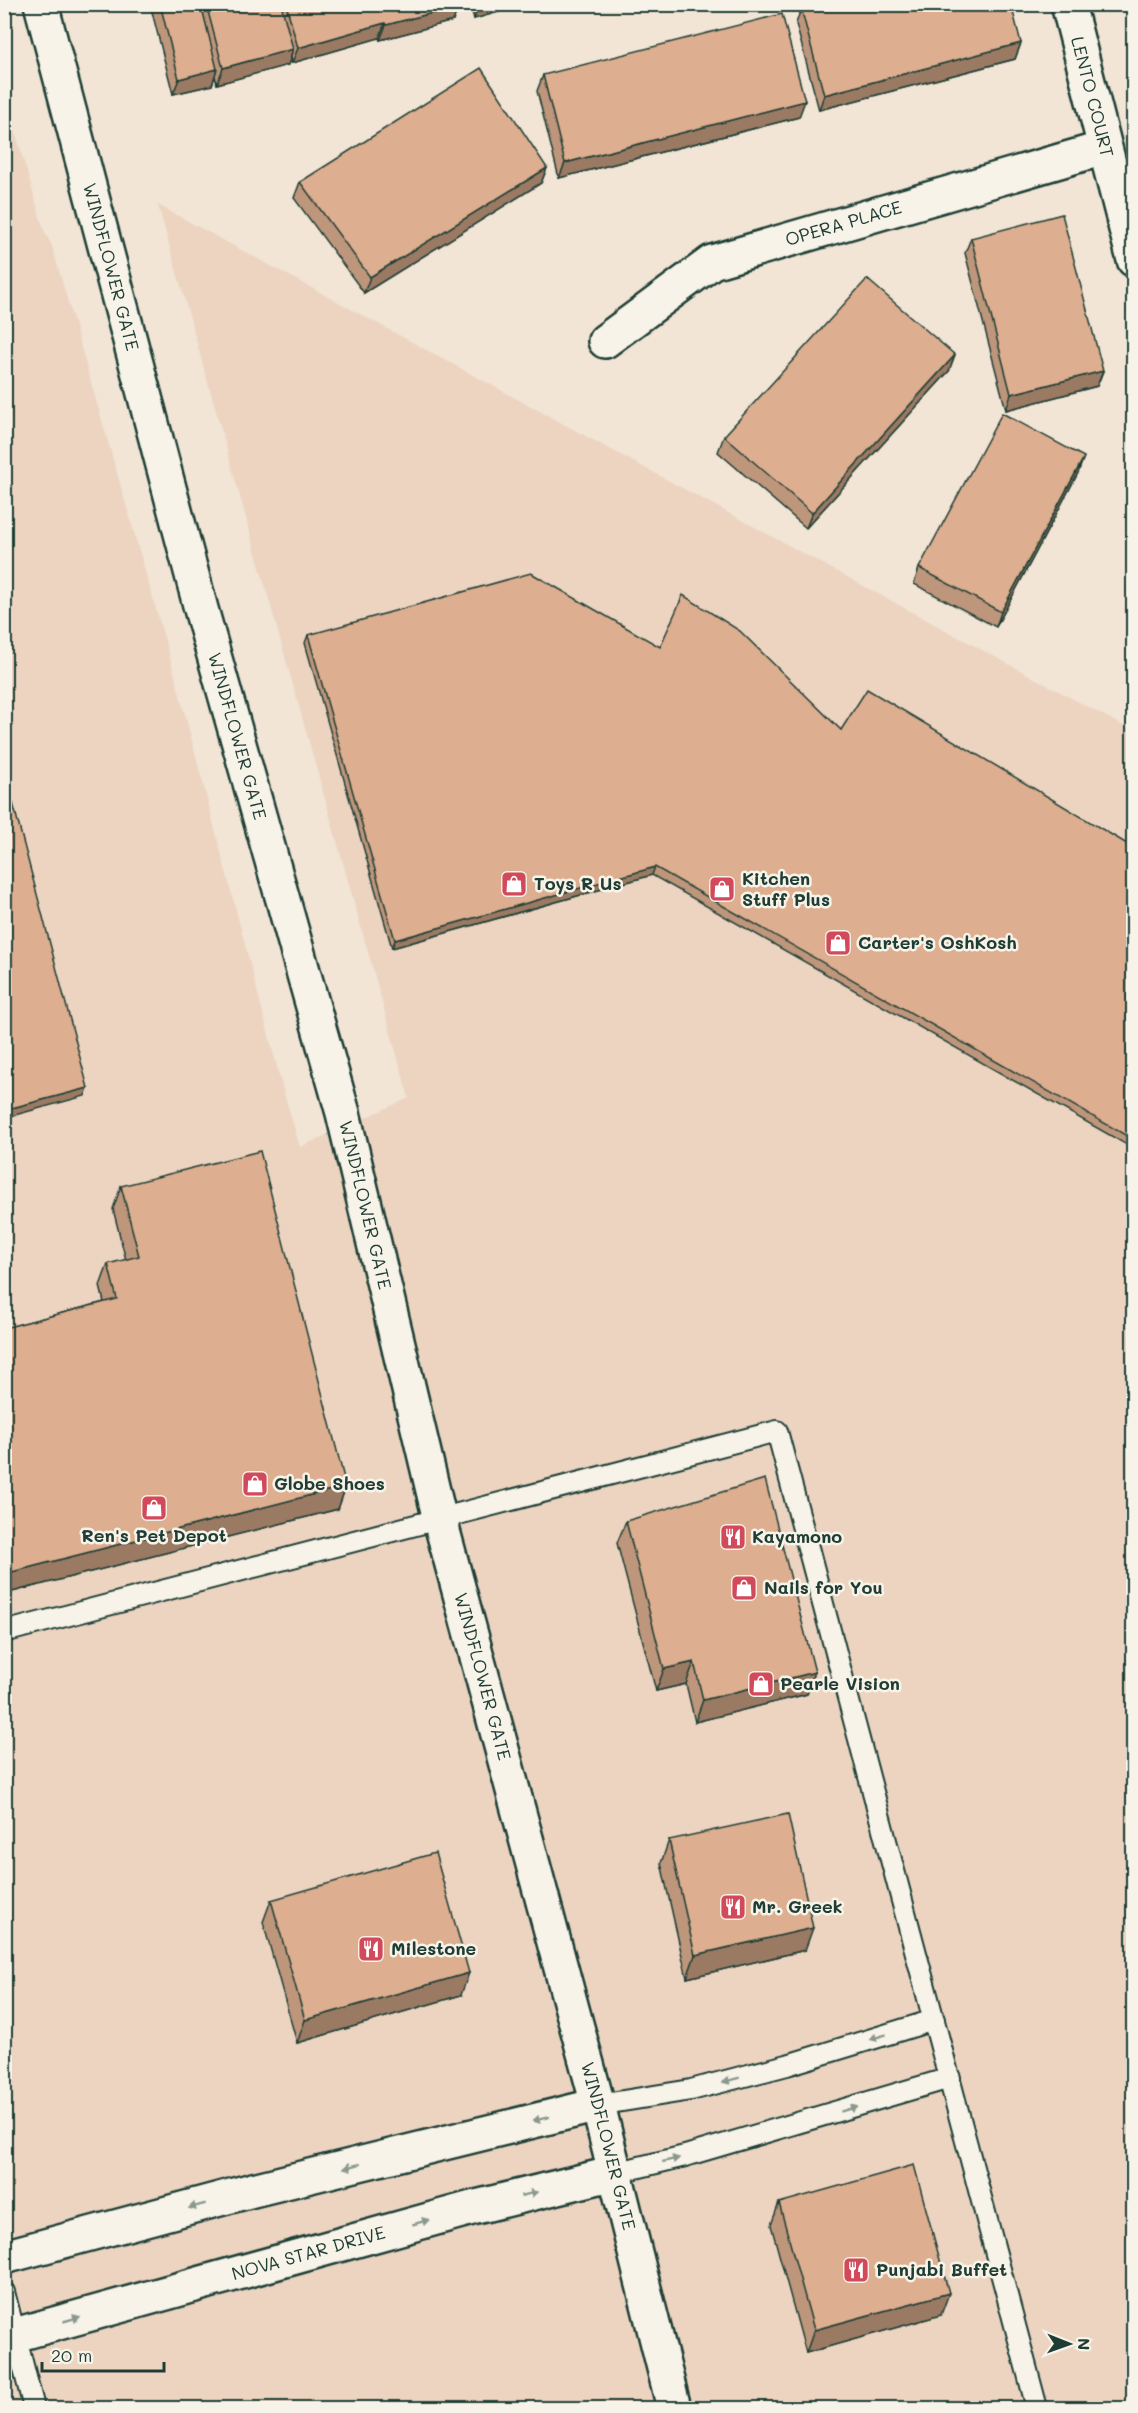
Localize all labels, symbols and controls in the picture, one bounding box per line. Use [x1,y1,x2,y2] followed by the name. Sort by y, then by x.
[1066,34,1120,160] street label: LENTO COURT
[78,180,145,353] street label: WINDFLOWER GATE
[782,194,904,251] street label: OPERA PLACE
[203,650,273,822] street label: WINDFLOWER GATE
[742,866,830,911] place label: Kitchen Stuff Plus
[499,869,529,899] shop icon: Toys R Us
[534,871,622,895] place label: Toys R Us
[707,874,737,904] shop icon: Kitchen Stuff Plus
[823,928,853,958] shop icon: Carter's OshKosh
[858,930,1017,954] place label: Carter's OshKosh
[334,1118,398,1292] street label: WINDFLOWER GATE
[240,1469,270,1499] shop icon: Globe Shoes
[274,1471,385,1495] place label: Globe Shoes
[139,1493,169,1523] shop icon: Ren's Pet Depot
[718,1522,748,1552] restaurant icon: Kayamono
[81,1523,227,1547] place label: Ren's Pet Depot
[752,1524,842,1548] place label: Kayamono
[729,1573,759,1603] shop icon: Nails for You
[764,1575,883,1599] place label: Nails for You
[449,1590,517,1763] street label: WINDFLOWER GATE
[746,1669,776,1699] shop icon: Pearle Vision
[780,1671,900,1695] place label: Pearle Vision
[718,1892,748,1922] restaurant icon: Mr. Greek
[752,1894,842,1918] place label: Mr. Greek
[356,1934,386,1964] restaurant icon: Milestone
[391,1936,477,1960] place label: Milestone
[869,2033,887,2042] one-way arrow
[576,2059,642,2232] street label: WINDFLOWER GATE
[721,2075,740,2085] one-way arrow
[840,2104,858,2113] one-way arrow
[532,2115,550,2125] one-way arrow
[662,2154,681,2164] one-way arrow
[342,2162,361,2172] one-way arrow
[520,2189,538,2199] one-way arrow
[188,2201,206,2211] one-way arrow
[413,2217,431,2226] one-way arrow
[229,2220,388,2285] street label: NOVA STAR DRIVE
[841,2255,871,2285] restaurant icon: Punjabi Buffet
[876,2257,1007,2281] place label: Punjabi Buffet
[63,2314,81,2323] one-way arrow
[1039,2314,1099,2374] north arrow
[42,2335,164,2373] scale bar
[1074,2338,1095,2351] text: N
[51,2343,92,2367] text: 20 m

